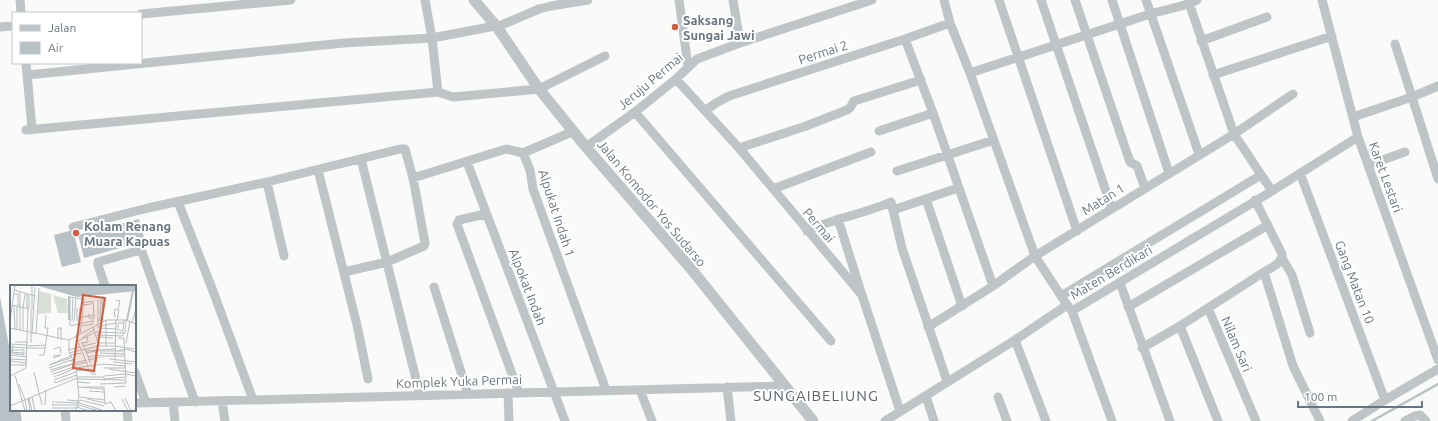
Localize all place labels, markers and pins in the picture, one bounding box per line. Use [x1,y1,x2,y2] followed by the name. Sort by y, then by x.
[683,13,755,42] place label: Saksang Sungai Jawi
[670,22,680,32] marker: Saksang Sungai Jawi
[84,219,171,248] place label: Kolam Renang Muara Kapuas
[71,228,81,238] marker: Kolam Renang Muara Kapuas

